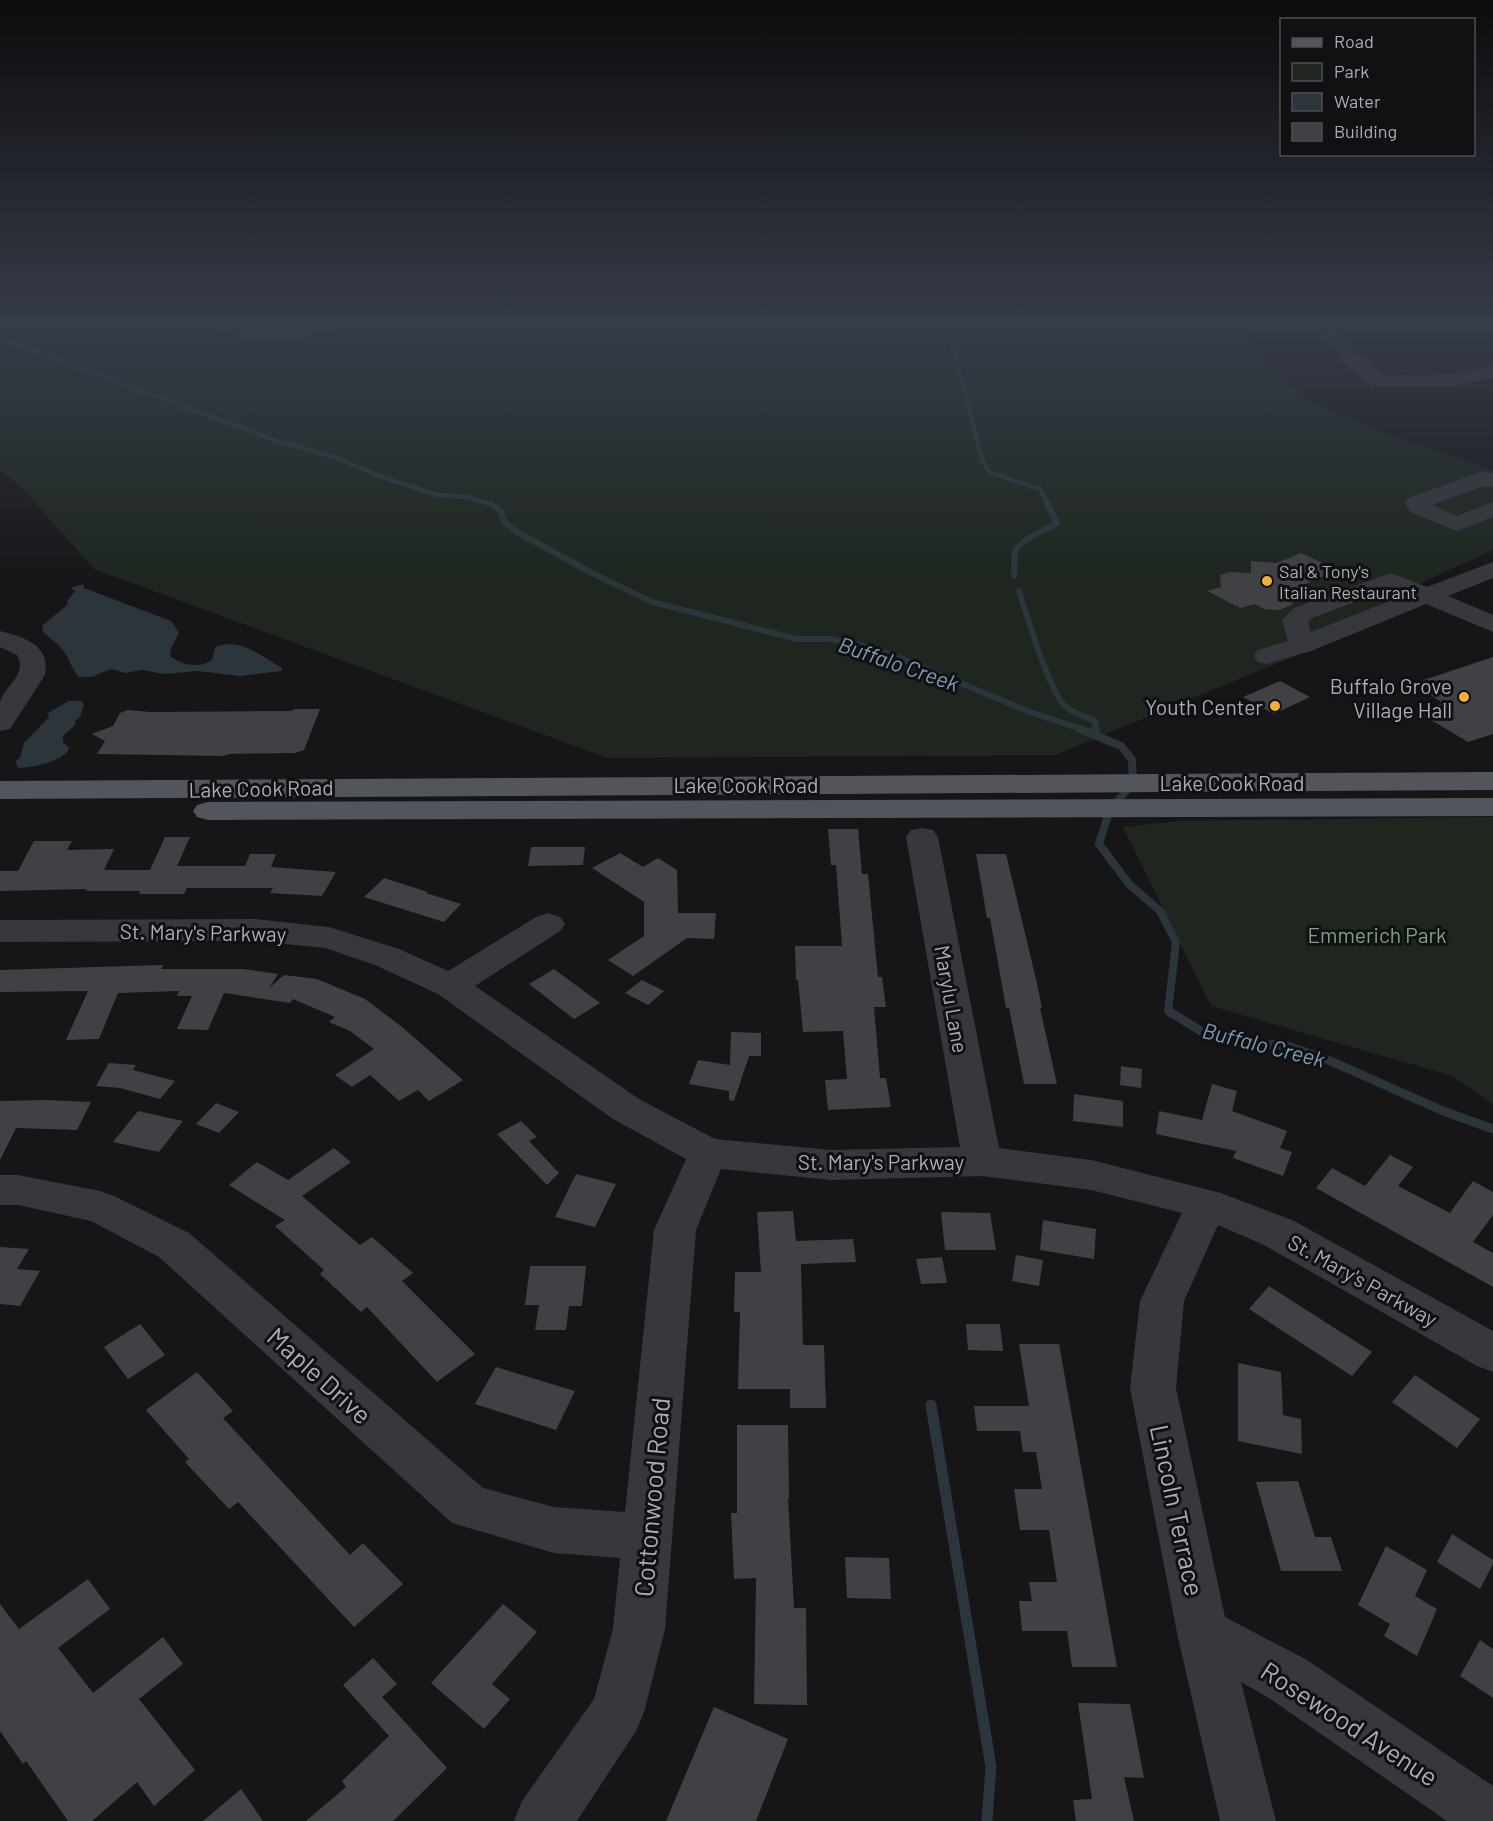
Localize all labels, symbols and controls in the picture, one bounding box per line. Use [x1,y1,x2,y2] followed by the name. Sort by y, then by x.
[1280,18,1475,156] legend
[1334,30,1374,52] text: Road
[1334,60,1369,82] text: Park
[1334,90,1381,112] text: Water
[1334,120,1397,142] text: Building
[1279,560,1417,603] place label: Sal & Tony's Italian Restaurant
[1260,574,1274,588] marker: Sal & Tony's Italian Restaurant
[836,630,963,696] water label: Buffalo Creek
[1330,673,1452,722] place label: Buffalo Grove Village Hall
[1457,690,1471,704] marker: Buffalo Grove Village Hall
[1145,694,1263,719] place label: Youth Center
[1268,699,1282,713] marker: Youth Center
[1160,770,1304,795] street label: Lake Cook Road
[674,772,818,797] street label: Lake Cook Road
[188,774,334,802] street label: Lake Cook Road
[120,918,287,946] street label: St. Mary's Parkway
[1307,922,1447,947] park label: Emmerich Park
[930,943,974,1055] street label: Marylu Lane
[1200,1016,1328,1072] water label: Buffalo Creek
[798,1149,965,1174] street label: St. Mary's Parkway
[1284,1229,1442,1331] street label: St. Mary's Parkway
[262,1320,378,1430] street label: Maple Drive
[627,1396,675,1598] street label: Cottonwood Road
[1145,1422,1211,1598] street label: Lincoln Terrace
[1256,1654,1444,1792] street label: Rosewood Avenue

